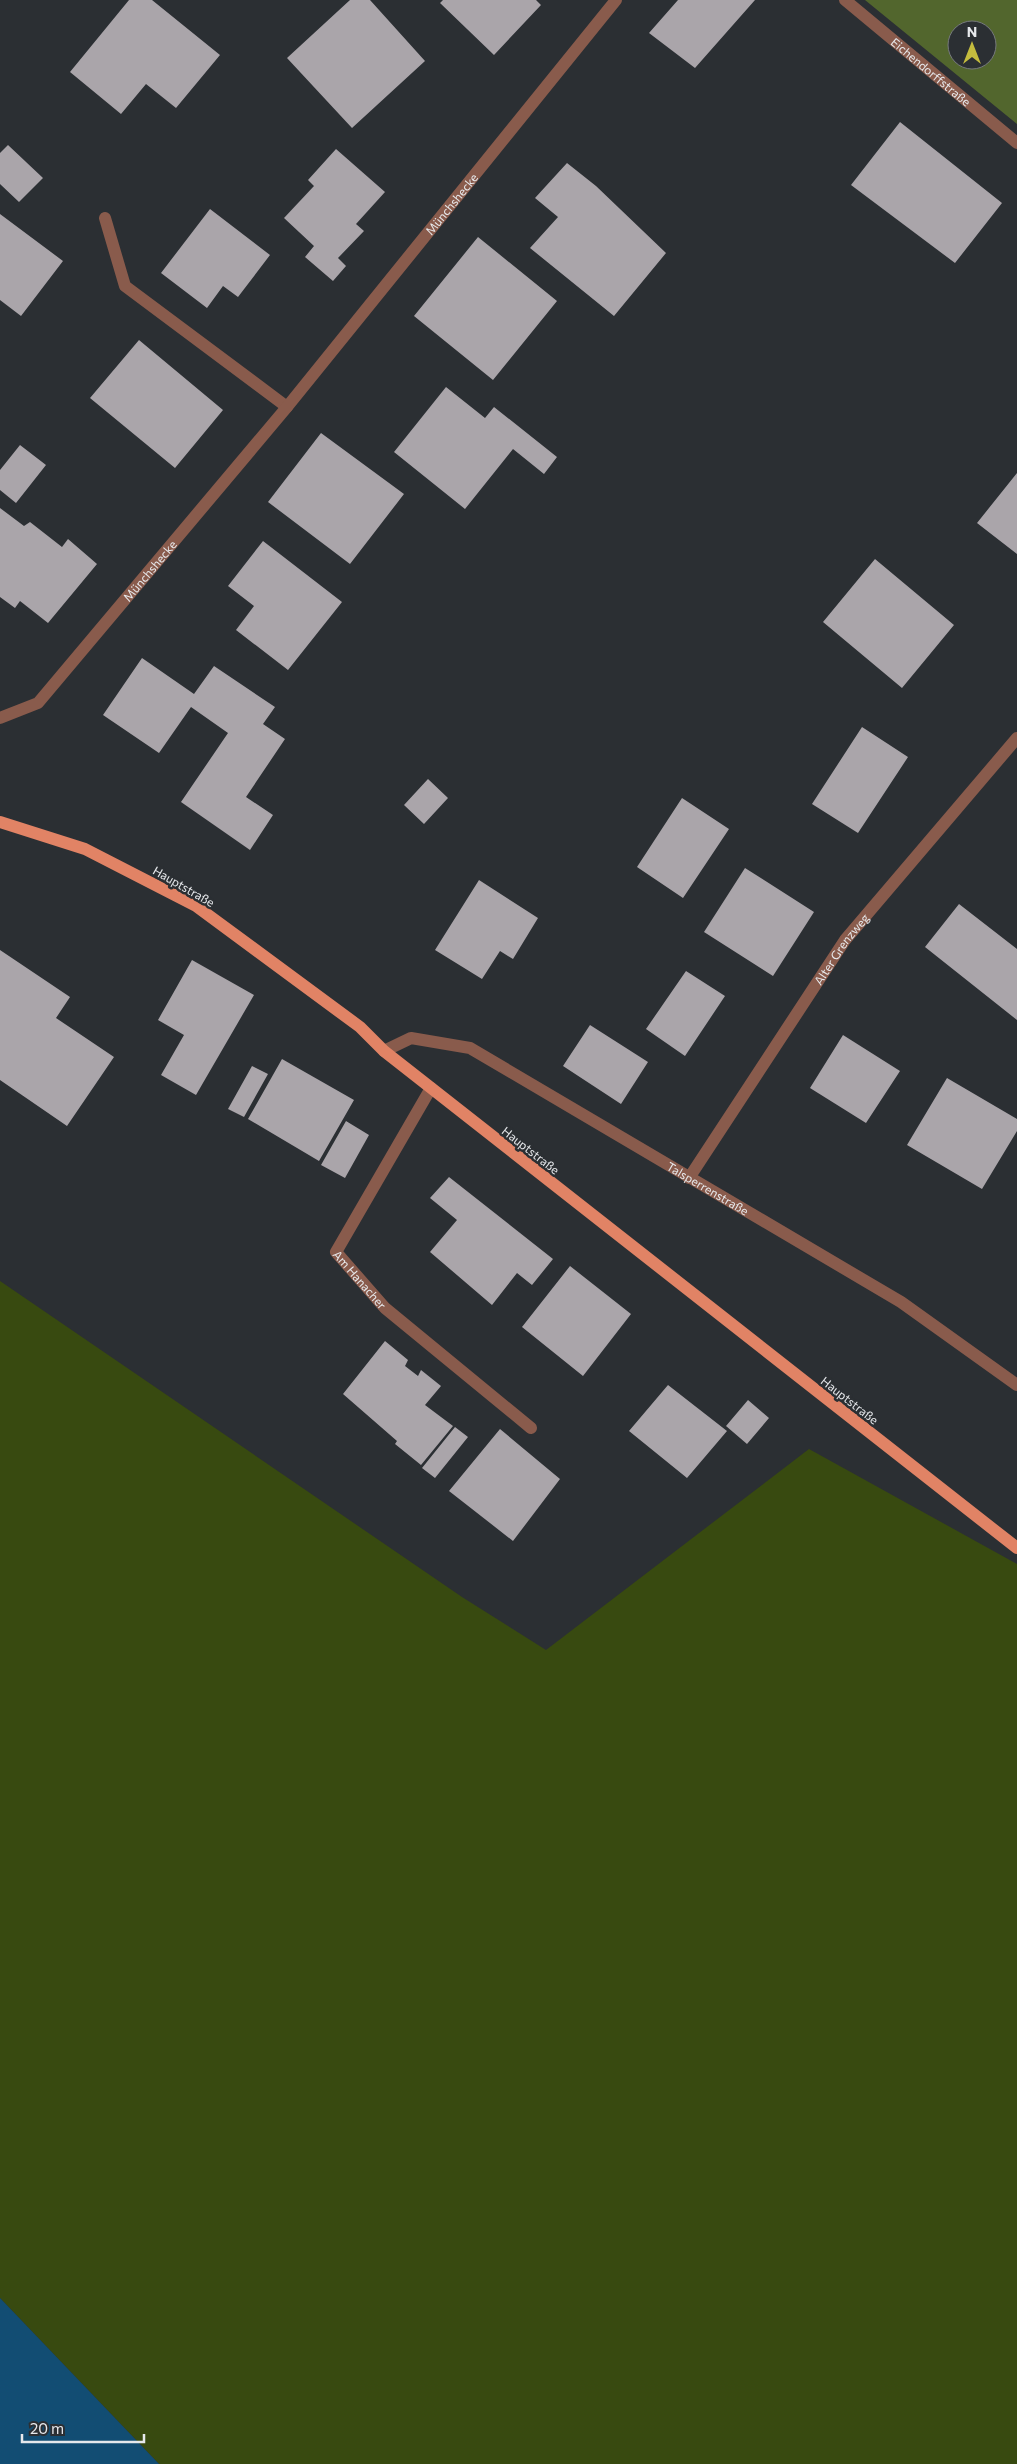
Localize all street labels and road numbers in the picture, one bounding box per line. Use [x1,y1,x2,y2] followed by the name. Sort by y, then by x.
[889,35,974,109] street label: Eichendorffstraße
[422,170,480,237] street label: Münchshecke
[120,537,179,604] street label: Münchshecke
[151,863,217,909] street label: Hauptstraße
[811,910,872,987] street label: Alter Grenzweg
[500,1123,562,1177] street label: Hauptstraße
[665,1159,751,1218] street label: Talsperrenstraße
[331,1247,390,1312] street label: Am Hanacher
[819,1373,881,1427] street label: Hauptstraße

